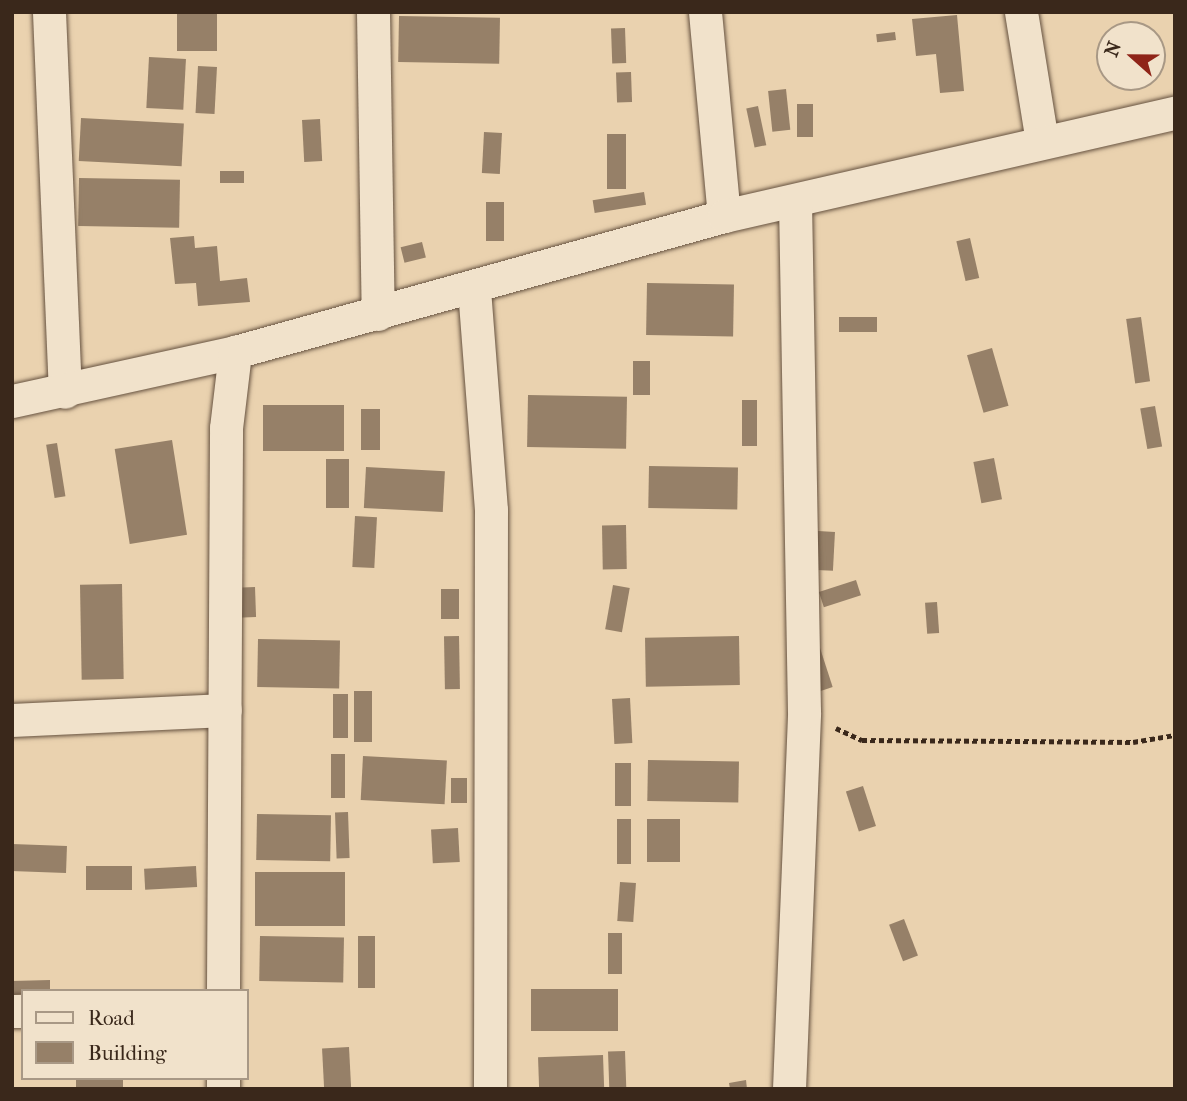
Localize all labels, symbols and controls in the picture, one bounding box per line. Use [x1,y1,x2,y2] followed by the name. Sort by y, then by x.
[1096,21,1166,91] north arrow
[1100,39,1126,60] text: N
[21,989,248,1080] legend
[88,1006,135,1030] text: Road
[88,1041,166,1065] text: Building

